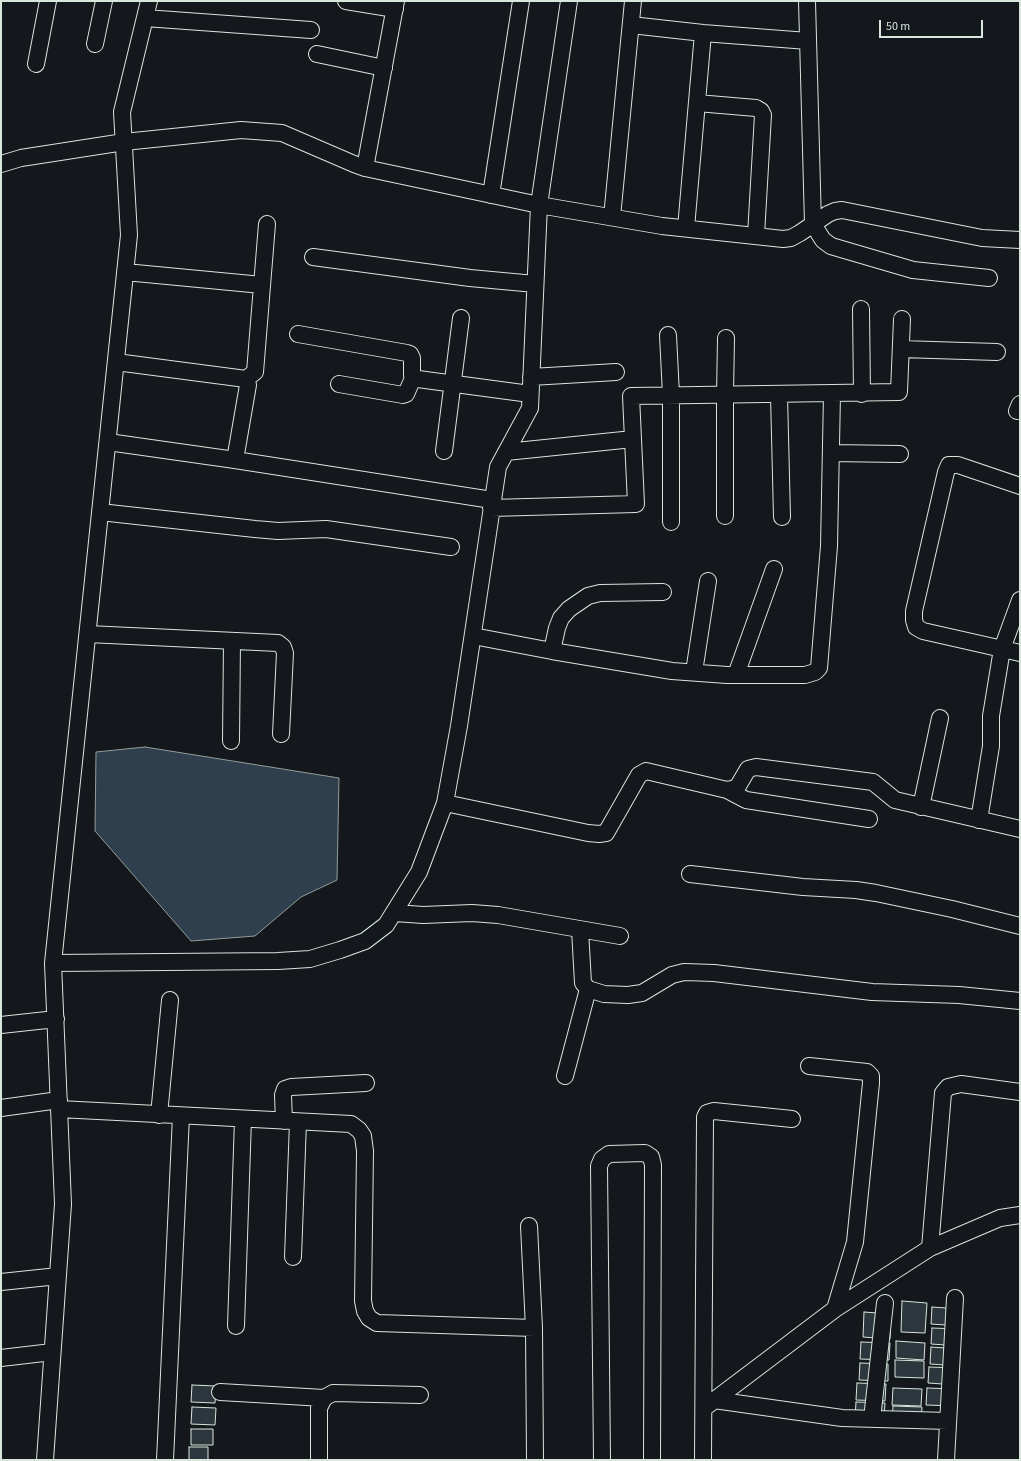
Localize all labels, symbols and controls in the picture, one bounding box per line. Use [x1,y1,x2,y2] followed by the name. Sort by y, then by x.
[881,12,985,38] scale bar
[886,18,910,35] text: 50 m

